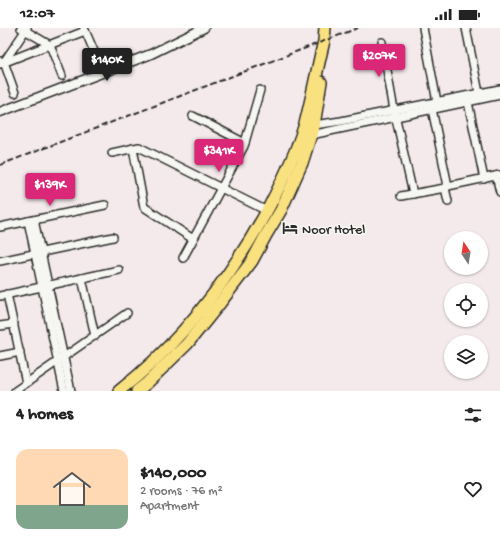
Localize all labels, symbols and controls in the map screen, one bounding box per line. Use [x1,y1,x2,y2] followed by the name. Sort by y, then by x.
[20,5,54,23] text: 12:07
[351,44,407,78] pin: $207K
[79,48,135,82] pin: $140K
[362,49,396,64] text: $207K
[91,53,123,68] text: $140K
[191,139,247,173] pin: $341K
[203,144,235,159] text: $341K
[22,173,78,207] pin: $139K
[34,178,66,193] text: $139K
[281,219,299,237] hotel icon: Noor Hotel
[302,222,365,239] place label: Noor Hotel
[444,231,488,275] north arrow
[444,231,488,379] map controls
[444,283,488,327] button: locate
[444,335,488,379] button: layers
[462,404,484,426] icon: filters
[16,405,73,425] text: 4 homes
[140,464,207,484] text: $140,000
[48,465,96,513] icon: home
[462,478,484,500] icon: heart
[140,484,223,499] text: 2 rooms · 76 m²
[140,499,199,514] text: Apartment

